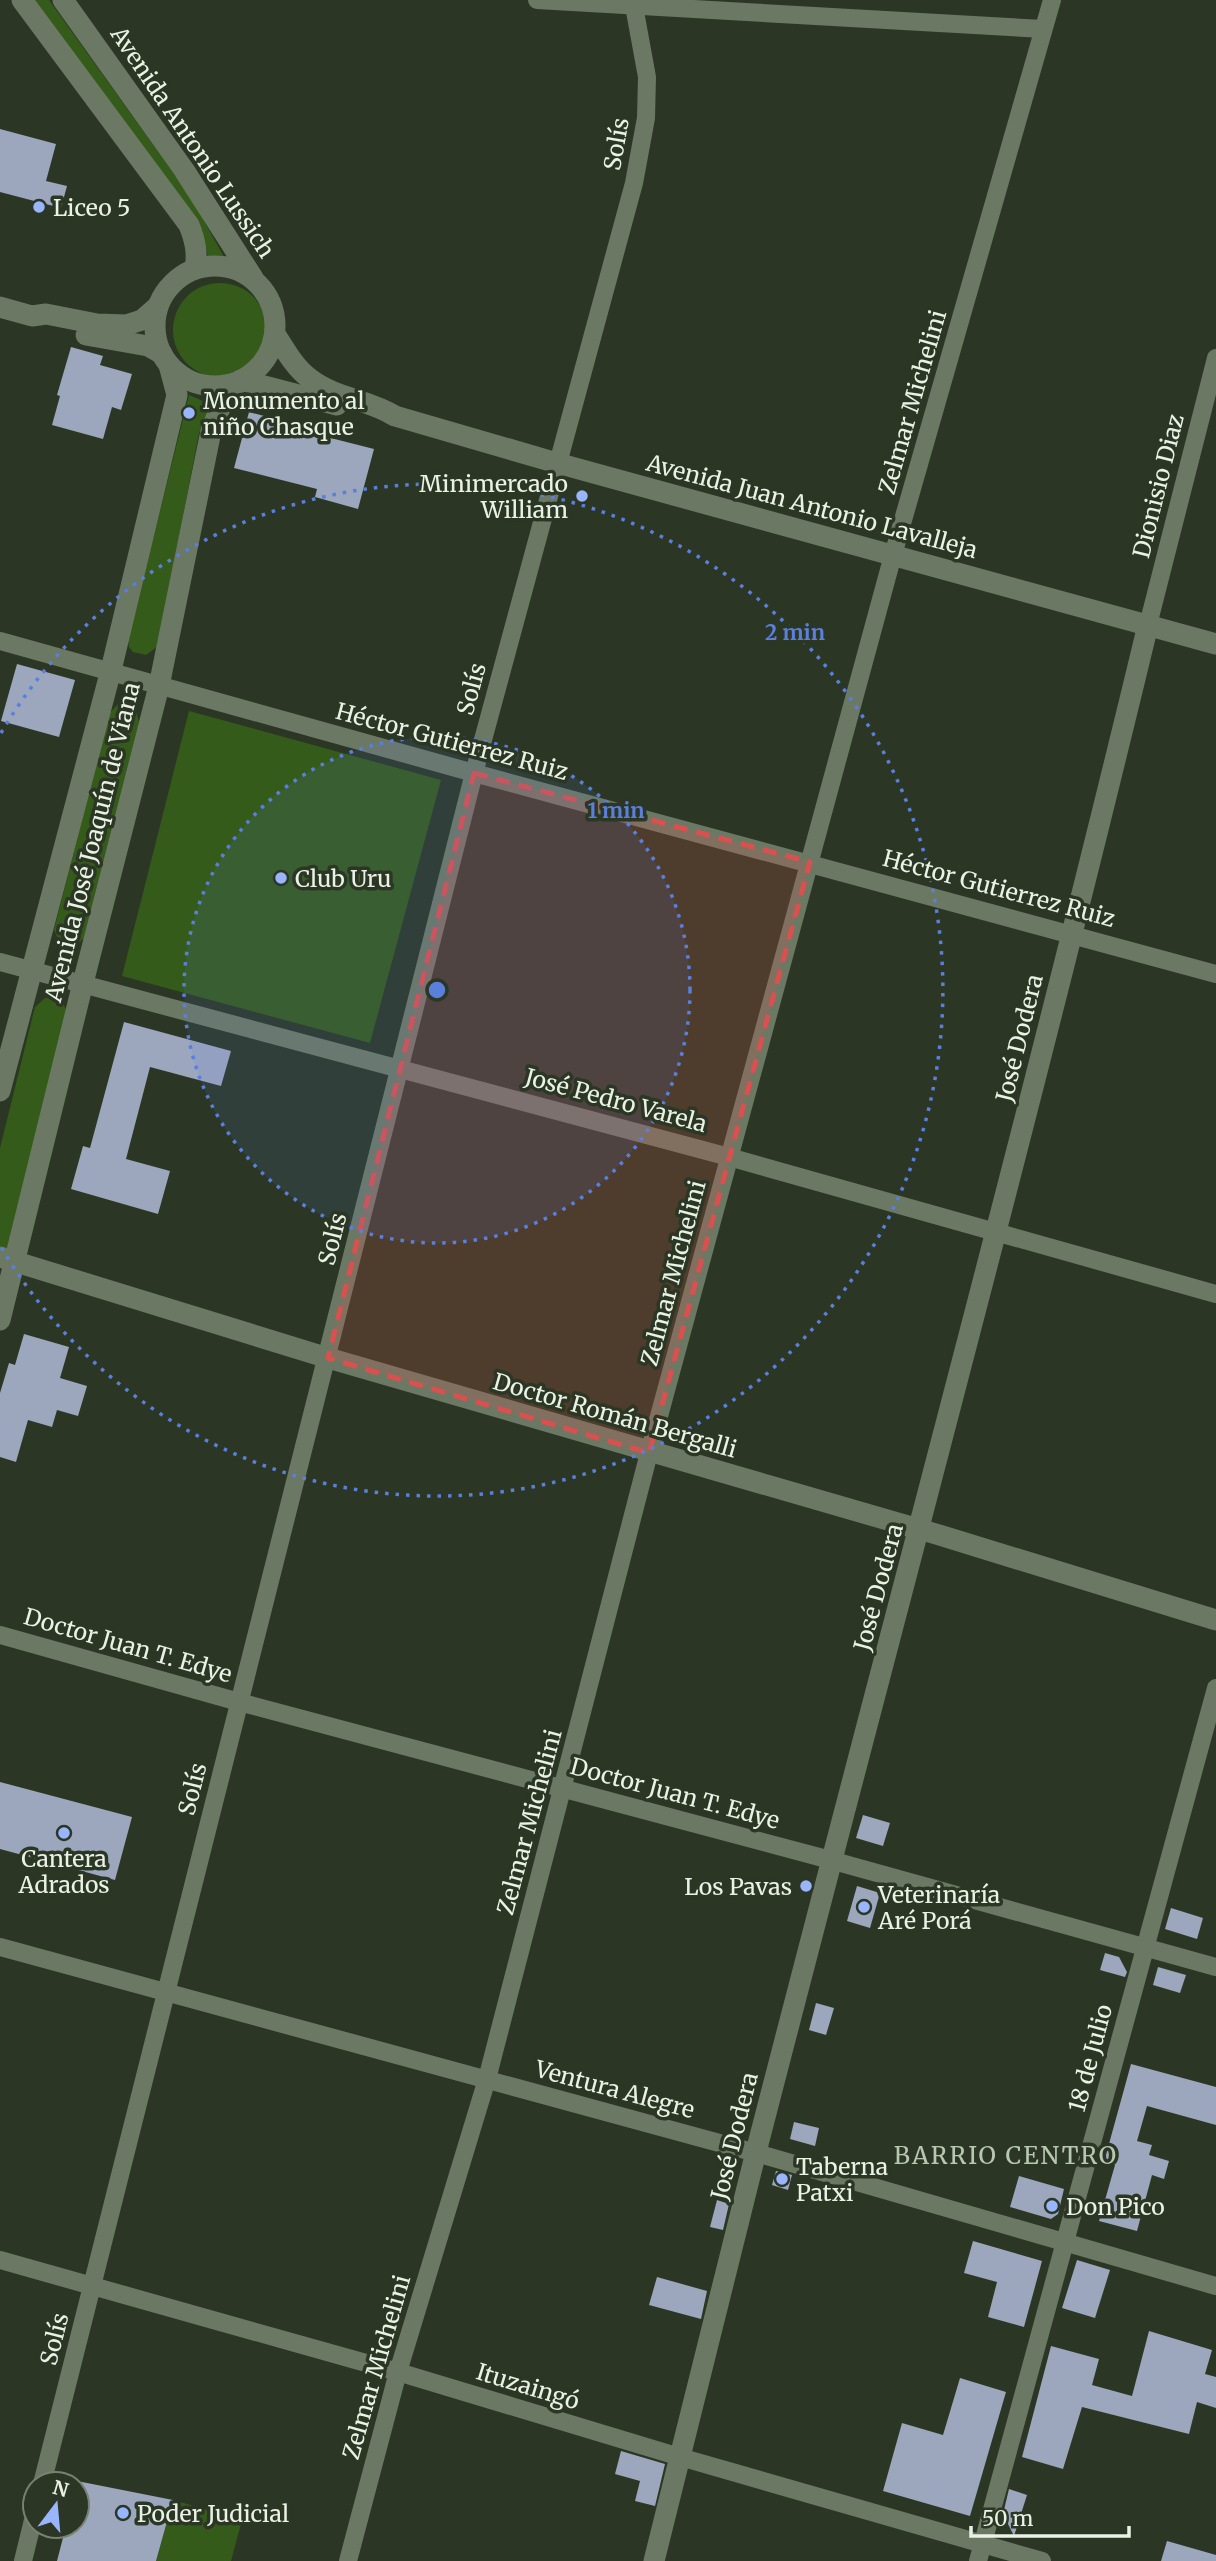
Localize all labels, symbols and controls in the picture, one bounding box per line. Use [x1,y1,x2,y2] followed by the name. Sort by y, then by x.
[104,20,281,263] street label: Avenida Antonio Lussich
[597,115,635,173] street label: Solís
[53,193,131,222] place label: Liceo 5
[31,199,47,215] marker: Liceo 5
[872,306,952,498] street label: Zelmar Michelini
[203,386,365,441] place label: Monumento al niño Chasque
[181,405,197,421] marker: Monumento al niño Chasque
[1126,411,1190,561] street label: Dionisio Diaz
[642,448,981,564] street label: Avenida Juan Antonio Lavalleja
[419,469,568,524] place label: Minimercado William
[574,488,590,504] marker: Minimercado William
[765,619,825,646] text: 2 min
[450,660,492,718] street label: Solís
[38,679,146,1006] street label: Avenida José Joaquín de Viana
[333,696,571,786] street label: Héctor Gutierrez Ruiz
[587,797,645,824] text: 1 min
[880,843,1118,933] street label: Héctor Gutierrez Ruiz
[295,864,392,893] place label: Club Uru
[273,870,289,886] marker: Club Uru
[989,971,1049,1106] street label: José Dodera
[425,978,449,1002] centre of rings
[521,1062,710,1138] street label: José Pedro Varela
[634,1177,712,1369] street label: Zelmar Michelini
[312,1210,352,1268] street label: Solís
[490,1366,740,1464] street label: Doctor Román Bergalli
[847,1520,909,1655] street label: José Dodera
[21,1601,235,1689] street label: Doctor Juan T. Edye
[490,1726,568,1918] street label: Zelmar Michelini
[567,1751,783,1835] street label: Doctor Juan T. Edye
[172,1760,212,1818] street label: Solís
[56,1825,72,1841] marker: Cantera Adrados
[17,1844,110,1899] place label: Cantera Adrados
[684,1872,792,1901] place label: Los Pavas
[798,1878,814,1894] marker: Los Pavas
[877,1880,1000,1935] place label: Veterinaría Aré Porá
[856,1899,872,1915] marker: Veterinaría Aré Porá
[1062,2001,1118,2115] street label: 18 de Julio
[531,2054,698,2124] street label: Ventura Alegre
[704,2069,764,2204] street label: José Dodera
[894,2140,1118,2171] district label: BARRIO CENTRO
[796,2152,888,2207] place label: Taberna Patxi
[774,2171,790,2187] marker: Taberna Patxi
[1066,2192,1165,2221] place label: Don Pico
[1044,2198,1060,2214] marker: Don Pico
[336,2271,416,2463] street label: Zelmar Michelini
[34,2310,74,2368] street label: Solís
[473,2357,583,2415] street label: Ituzaingó
[21,2470,91,2540] north arrow
[50,2475,71,2502] text: N
[971,2494,1128,2538] scale bar
[137,2499,289,2528] place label: Poder Judicial
[115,2505,131,2521] marker: Poder Judicial
[982,2505,1033,2532] text: 50 m

